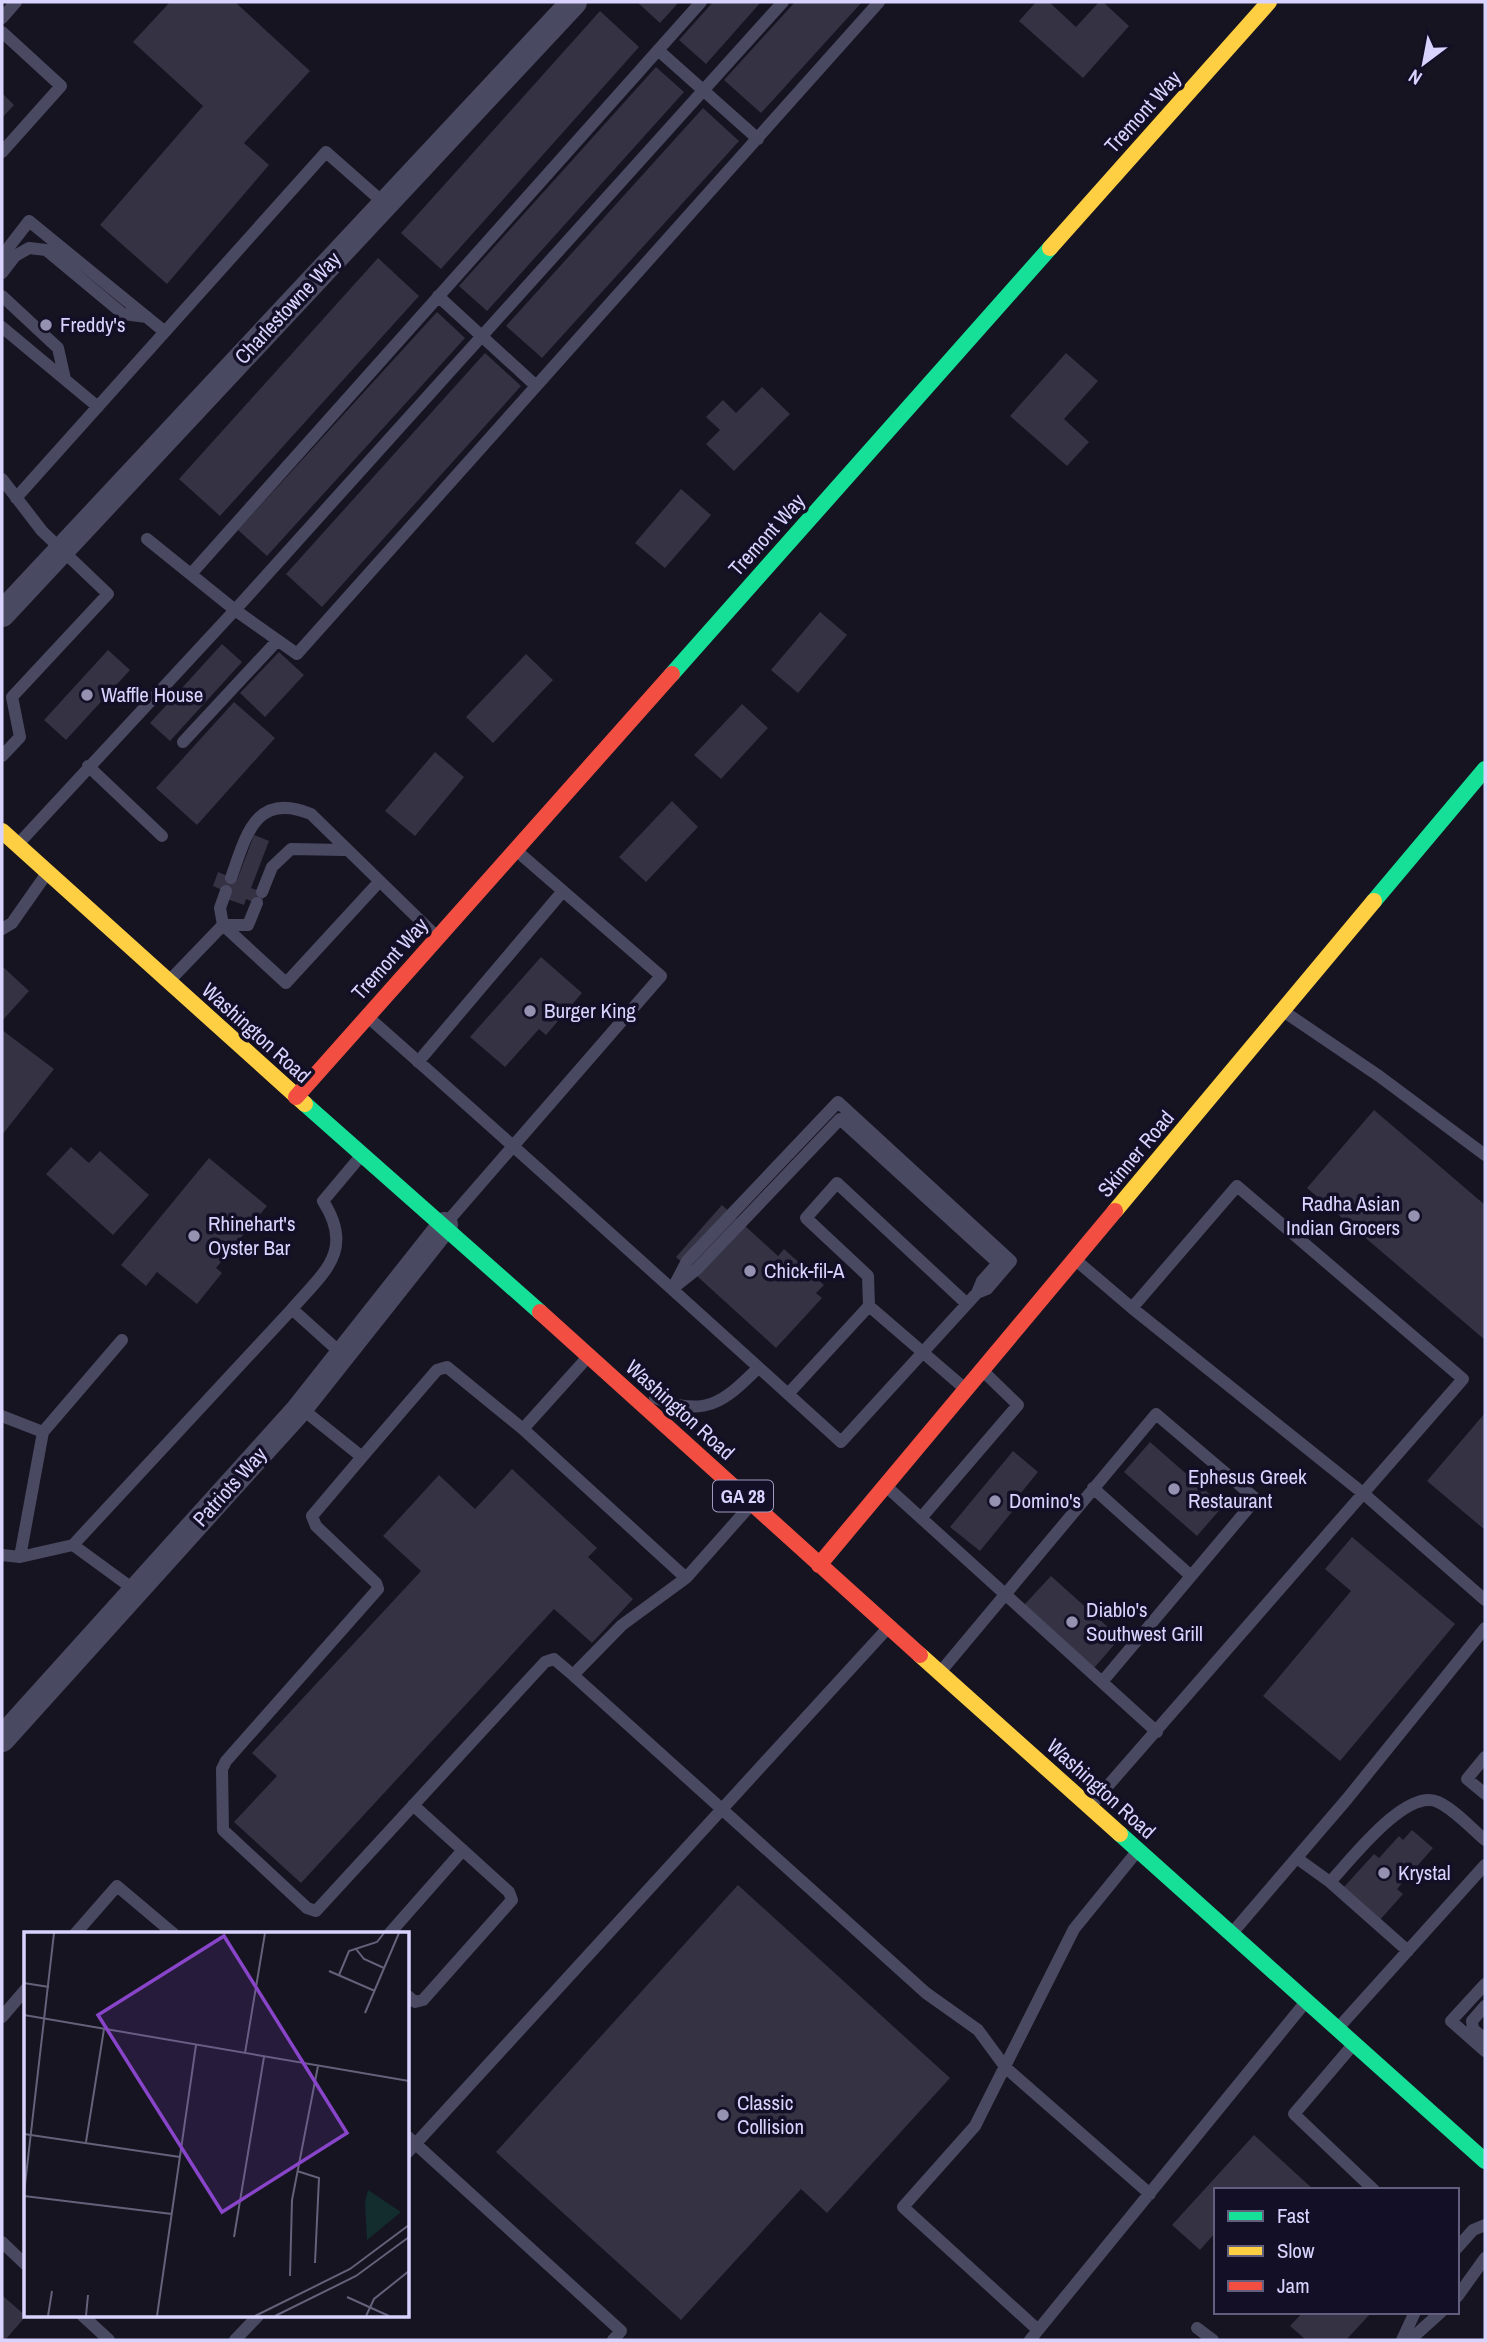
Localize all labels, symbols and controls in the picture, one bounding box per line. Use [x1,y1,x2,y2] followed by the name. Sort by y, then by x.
[1389,28,1459,98] north arrow
[1403,63,1427,91] text: N
[1098,64,1188,159] street label: Tremont Way
[228,245,348,370] street label: Charlestowne Way
[60,310,126,339] place label: Freddy's
[38,317,54,333] marker: Freddy's
[722,487,812,582] street label: Tremont Way
[101,680,203,709] place label: Waffle House
[79,687,95,703] marker: Waffle House
[345,911,435,1006] street label: Tremont Way
[196,976,317,1089] street label: Washington Road
[544,996,636,1025] place label: Burger King
[522,1003,538,1019] marker: Burger King
[1091,1104,1181,1203] street label: Skinner Road
[1286,1189,1400,1242] place label: Radha Asian Indian Grocers
[1406,1208,1422,1224] marker: Radha Asian Indian Grocers
[208,1209,296,1262] place label: Rhinehart's Oyster Bar
[186,1228,202,1244] marker: Rhinehart's Oyster Bar
[764,1256,845,1285] place label: Chick-fil-A
[742,1263,758,1279] marker: Chick-fil-A
[620,1353,741,1466] street label: Washington Road
[186,1440,273,1533] street label: Patriots Way
[1188,1462,1307,1515] place label: Ephesus Greek Restaurant
[713,1480,773,1512] road number: GA 28
[1166,1481,1182,1497] marker: Ephesus Greek Restaurant
[1009,1486,1081,1515] place label: Domino's
[987,1493,1003,1509] marker: Domino's
[1086,1595,1203,1648] place label: Diablo's Southwest Grill
[1064,1614,1080,1630] marker: Diablo's Southwest Grill
[1041,1732,1162,1845] street label: Washington Road
[1398,1858,1451,1887] place label: Krystal
[1376,1865,1392,1881] marker: Krystal
[24,1932,410,2318] inset map
[737,2088,804,2141] place label: Classic Collision
[715,2107,731,2123] marker: Classic Collision
[1214,2188,1459,2314] legend
[1277,2201,1310,2230] text: Fast
[1277,2236,1315,2265] text: Slow
[1277,2271,1310,2300] text: Jam

